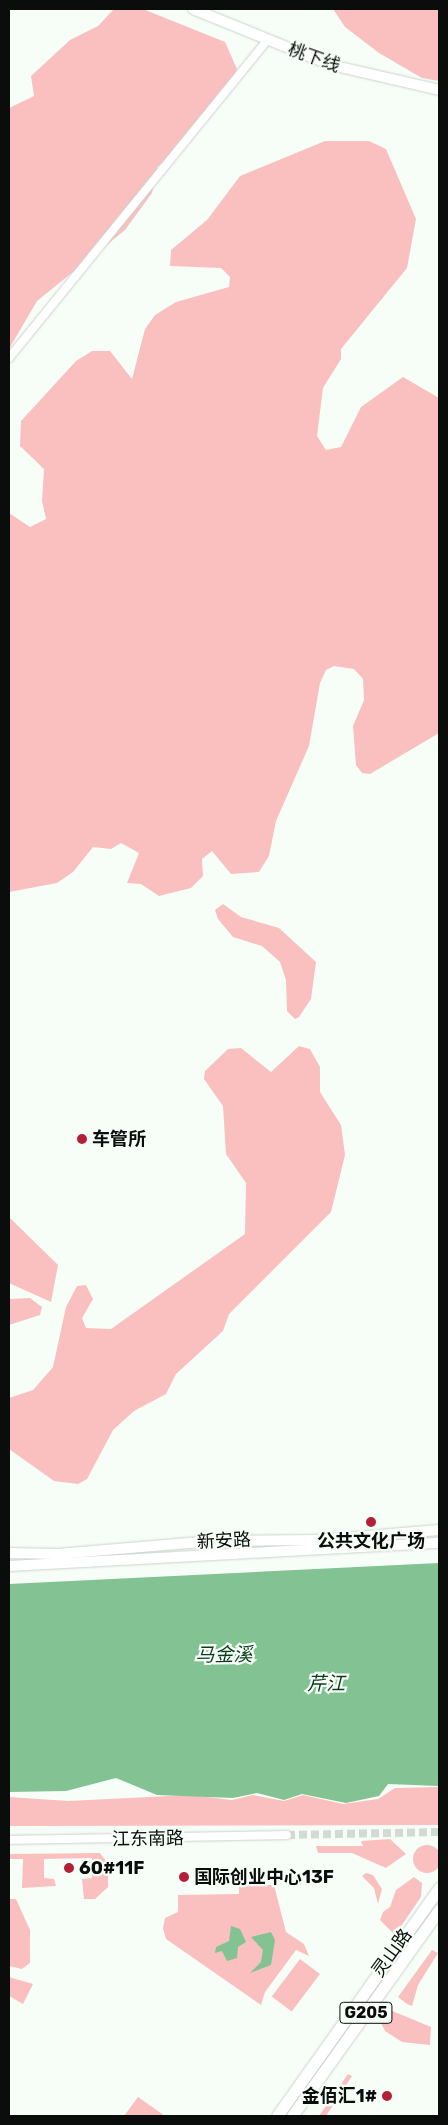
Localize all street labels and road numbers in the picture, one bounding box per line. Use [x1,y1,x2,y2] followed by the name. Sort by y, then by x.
[285,39,343,77] street label: 桃下线
[196,1529,252,1553] street label: 新安路
[112,1828,184,1850] street label: 江东南路
[367,1925,417,1981] street label: 灵山路
[338,2000,394,2026] road number: G205

